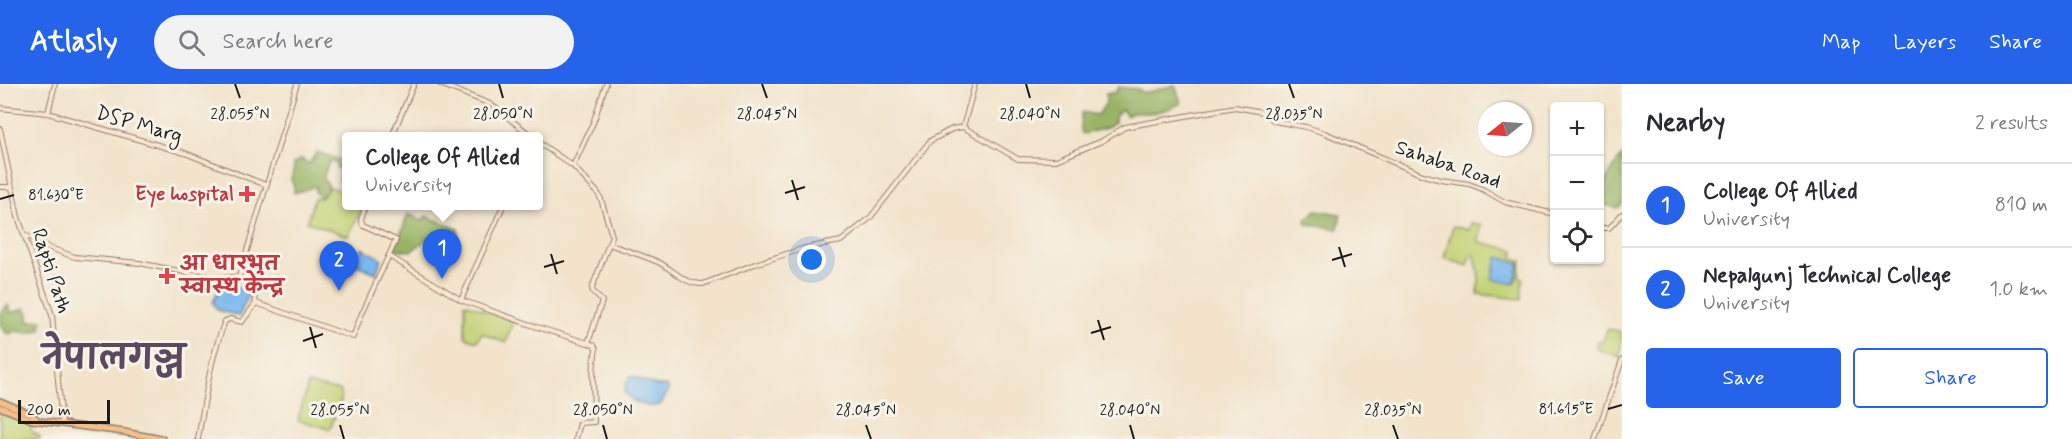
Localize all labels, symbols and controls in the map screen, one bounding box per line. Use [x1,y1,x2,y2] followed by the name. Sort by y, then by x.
[154,15,574,69] search box
[30,24,118,61] text: Atlasly
[175,26,208,59] icon: search
[223,28,333,56] text: Search here
[1822,28,1860,56] text: Map
[1893,28,1956,56] text: Layers
[1989,28,2042,56] text: Share
[92,100,185,151] street label: DSP Marg
[1478,102,1532,156] north arrow
[1550,102,1604,264] map controls
[1550,102,1604,156] button: +
[211,105,269,125] text: 28.055°N
[473,105,533,125] text: 28.050°N
[737,105,797,125] text: 28.045°N
[1000,105,1060,125] text: 28.040°N
[1265,105,1323,125] text: 28.035°N
[1646,106,1725,140] text: Nearby
[1975,110,2048,137] text: 2 results
[342,132,543,210] popup
[1392,134,1504,196] street label: Sahaba Road
[365,144,520,172] text: College Of Allied
[1550,156,1604,210] button: −
[365,172,452,199] text: University
[1703,178,1858,206] text: College Of Allied
[135,181,234,208] place label: Eye hospital
[238,185,256,203] marker: Eye hospital
[28,186,84,206] text: 81.630°E
[1661,192,1670,219] text: 1
[1995,192,2048,219] text: 810 m
[1703,206,1790,233] text: University
[1550,210,1604,264] button: locate
[25,225,77,317] street label: Rapti Path
[422,230,462,279] pin: 1
[320,242,358,291] pin: 2
[797,245,826,274] your location
[178,251,286,301] place label: आ धारभुत स्वास्थ केन्द्र
[1703,262,1951,290] text: Nepalgunj Technical College
[158,267,176,285] marker: आ धारभुत स्वास्थ केन्द्र
[1661,276,1670,303] text: 2
[1989,276,2048,303] text: 1.0 km
[1703,290,1790,317] text: University
[40,331,189,380] district label: नेपालगञ्ज
[1646,348,1841,408] button: Save
[1853,348,2048,408] button: Share
[18,397,110,424] scale bar
[27,400,71,421] text: 200 m
[1539,400,1594,420] text: 81.615°E
[311,401,369,421] text: 28.055°N
[573,401,633,421] text: 28.050°N
[836,401,896,421] text: 28.045°N
[1100,401,1160,421] text: 28.040°N
[1364,401,1422,421] text: 28.035°N

